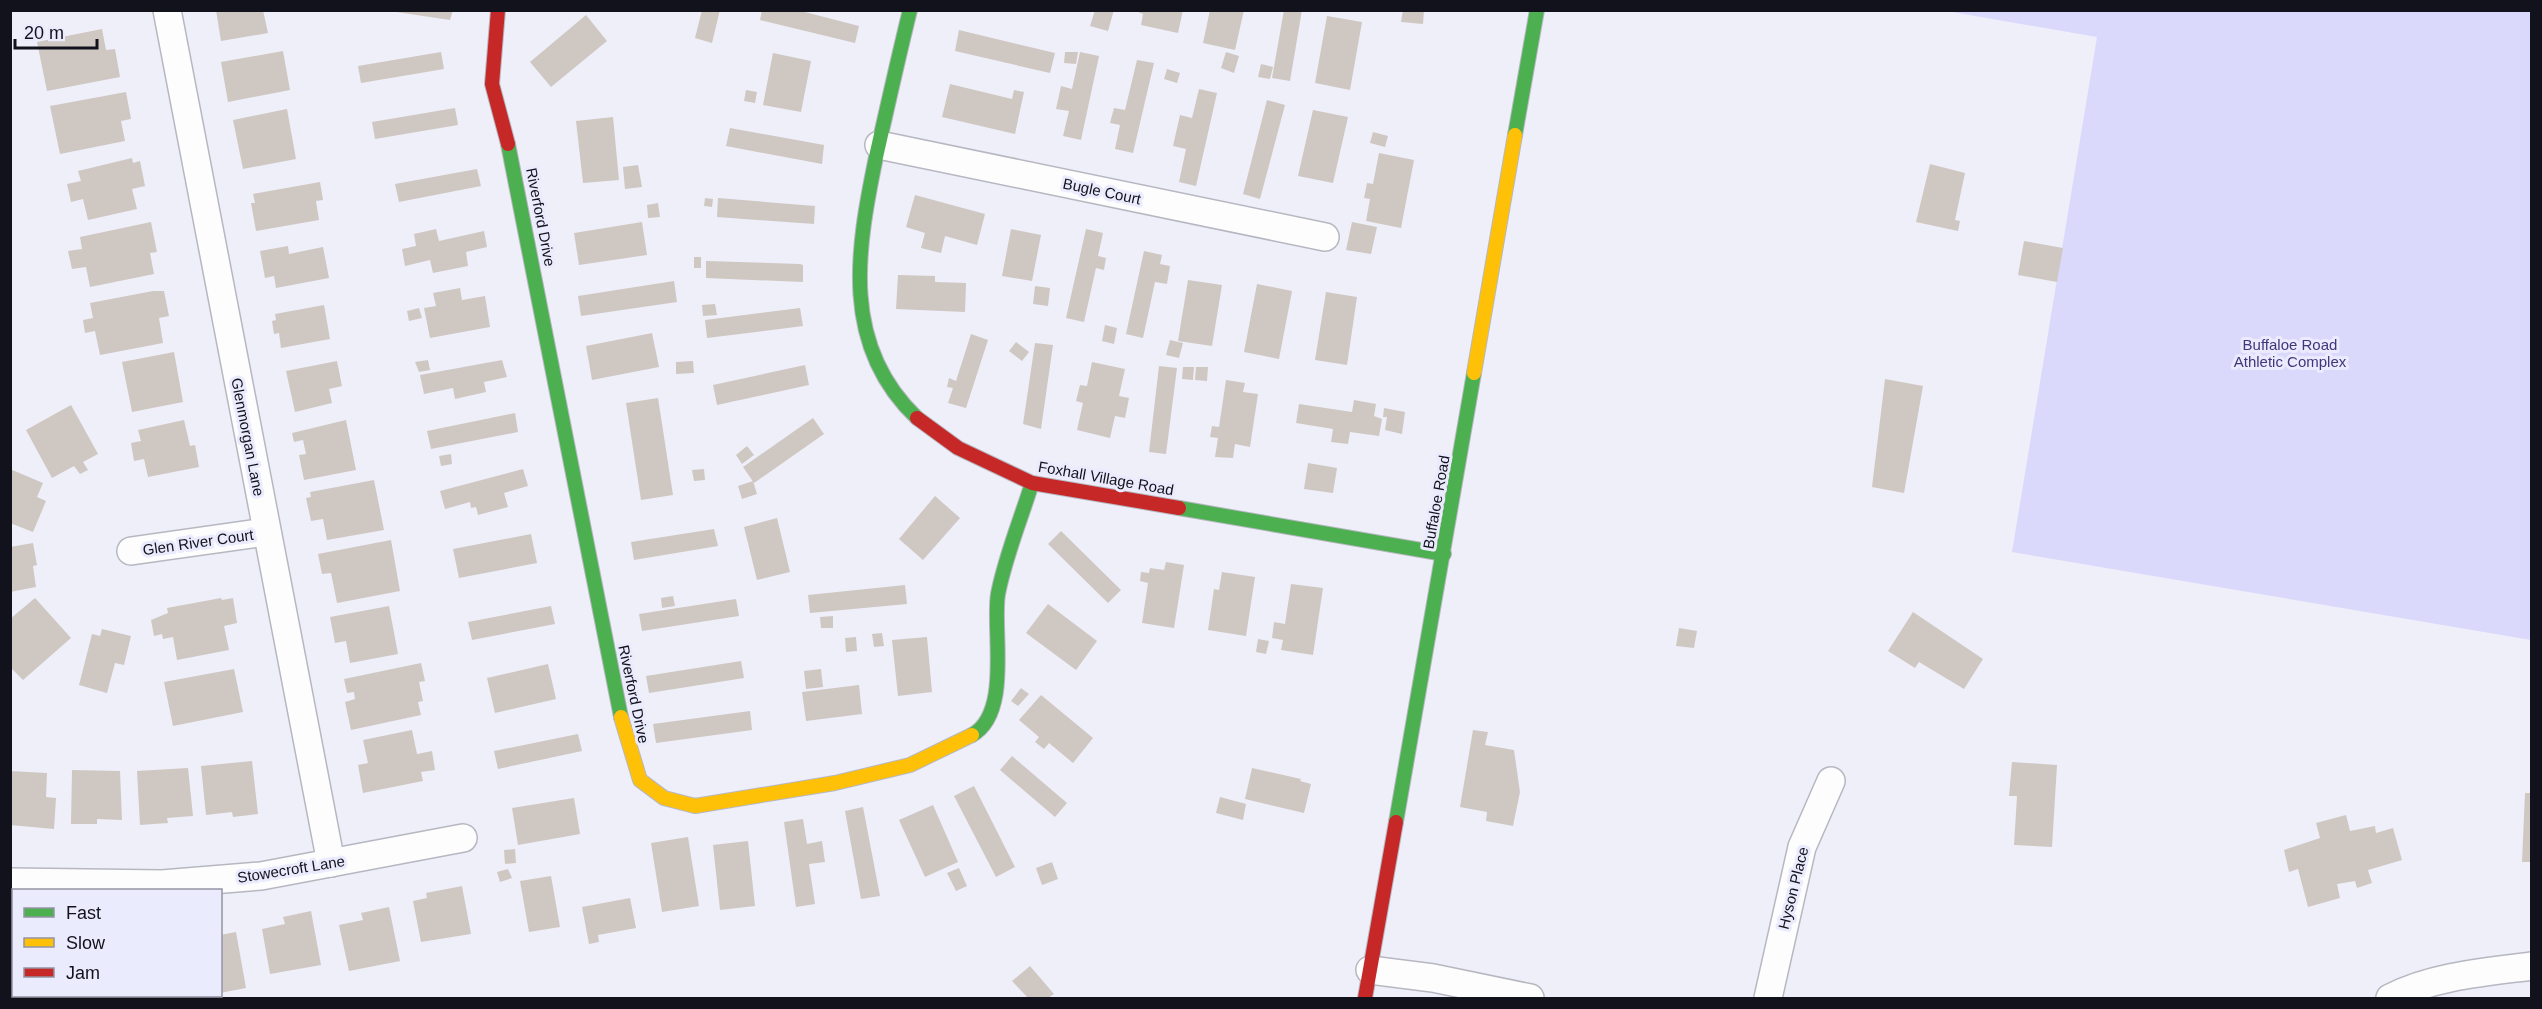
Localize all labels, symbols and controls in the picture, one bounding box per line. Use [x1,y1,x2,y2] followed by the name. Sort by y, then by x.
[15,12,98,50] scale bar
[24,23,64,43] text: 20 m
[523,166,559,268] street label: Riverford Drive
[1061,174,1143,208] street label: Bugle Court
[2234,336,2347,370] park label: Buffaloe Road Athletic Complex
[228,376,268,498] street label: Glenmorgan Lane
[1419,454,1453,550] street label: Buffaloe Road
[1037,458,1175,498] street label: Foxhall Village Road
[142,526,255,558] street label: Glen River Court
[615,643,653,745] street label: Riverford Drive
[1775,845,1811,931] street label: Hyson Place
[236,852,346,886] street label: Stowecroft Lane
[12,889,222,997] legend
[66,903,101,923] text: Fast
[66,933,106,953] text: Slow
[66,963,100,983] text: Jam

